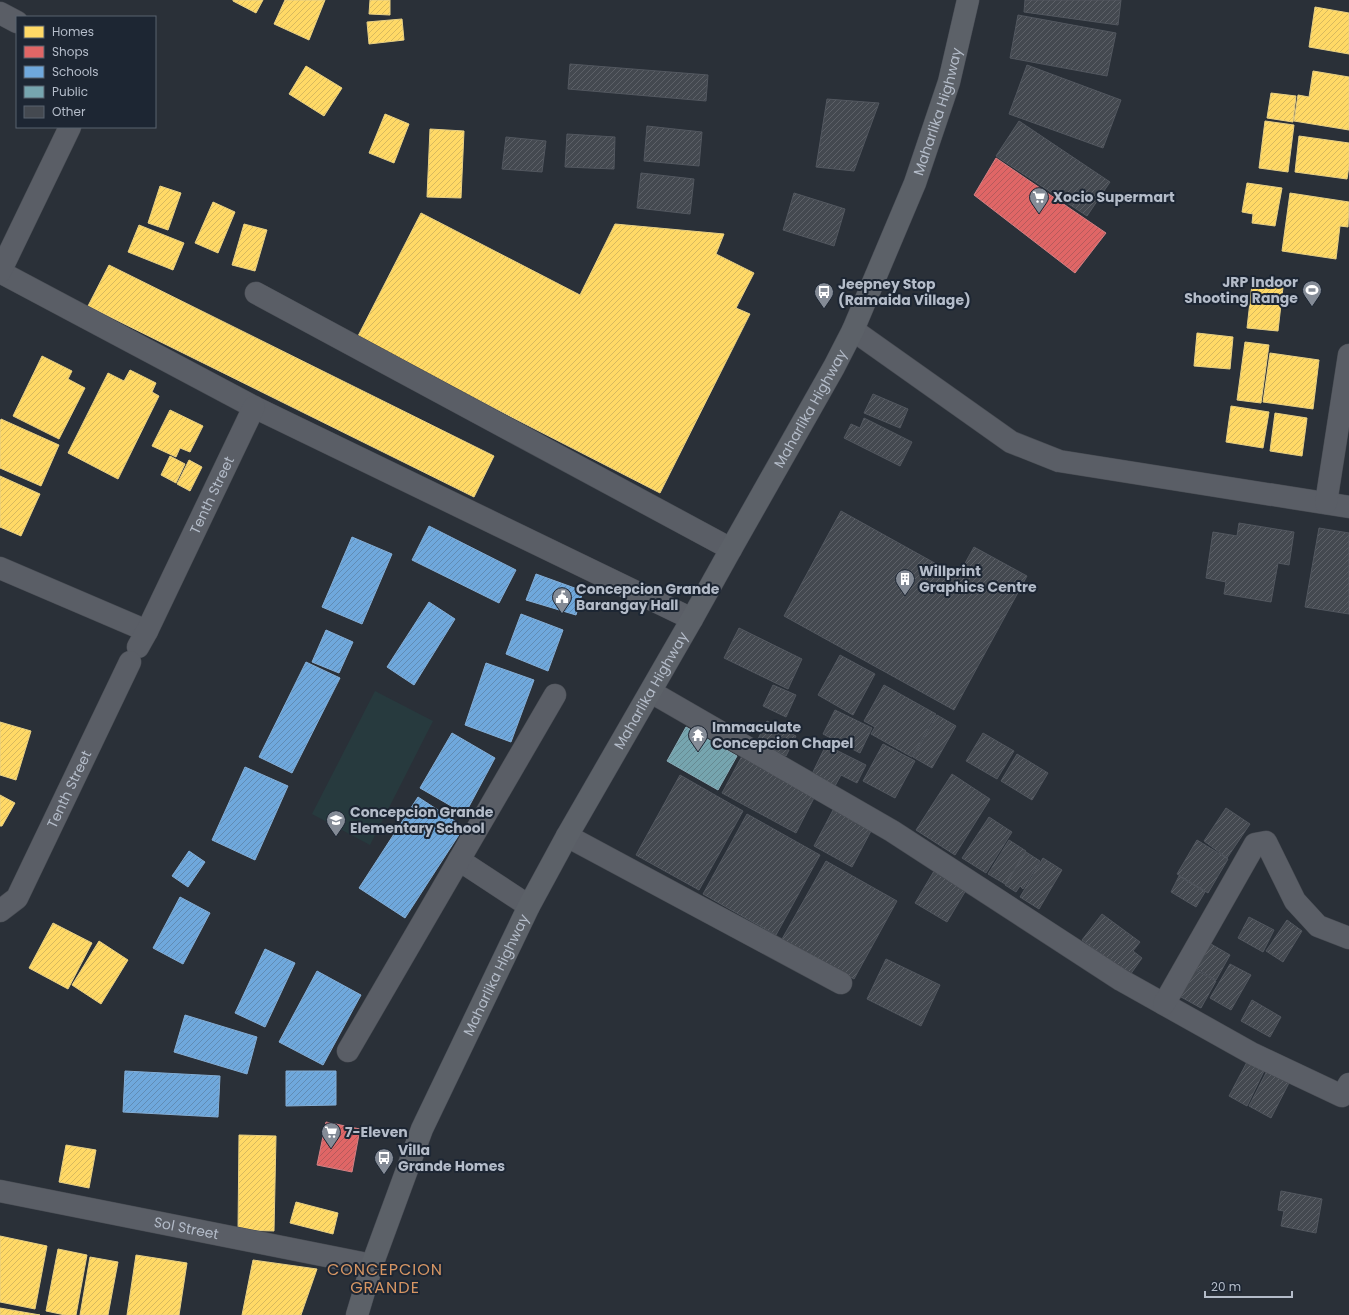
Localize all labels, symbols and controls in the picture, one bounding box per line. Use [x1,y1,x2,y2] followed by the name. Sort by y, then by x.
[16,16,156,128] legend
[52,23,94,40] text: Homes
[52,43,89,60] text: Shops
[908,46,967,178] street label: Maharlika Highway
[52,63,99,80] text: Schools
[52,83,88,100] text: Public
[52,103,86,120] text: Other
[1028,186,1050,214] supermarket icon: Xocio Supermart
[1053,187,1175,207] place label: Xocio Supermart
[1184,272,1298,308] place label: JRP Indoor Shooting Range
[838,274,971,310] place label: Jeepney Stop (Ramaida Village)
[1301,279,1323,307] sports icon: JRP Indoor Shooting Range
[813,281,835,309] bus stop icon: Jeepney Stop (Ramaida Village)
[769,346,851,471] street label: Maharlika Highway
[185,453,239,537] street label: Tenth Street
[919,561,1037,597] place label: Willprint Graphics Centre
[894,568,916,596] building icon: Willprint Graphics Centre
[576,579,720,615] place label: Concepcion Grande Barangay Hall
[551,586,573,614] public building icon: Concepcion Grande Barangay Hall
[609,628,693,753] street label: Maharlika Highway
[712,717,853,753] place label: Immaculate Concepcion Chapel
[687,724,709,752] temple icon: Immaculate Concepcion Chapel
[42,747,96,831] street label: Tenth Street
[350,802,494,838] place label: Concepcion Grande Elementary School
[325,809,347,837] school or university icon: Concepcion Grande Elementary School
[458,911,534,1039] street label: Maharlika Highway
[320,1121,342,1149] supermarket icon: 7-Eleven
[345,1122,408,1142] place label: 7-Eleven
[398,1140,505,1176] place label: Villa Grande Homes
[373,1147,395,1175] bus stop icon: Villa Grande Homes
[152,1212,220,1244] street label: Sol Street
[327,1258,443,1299] district label: CONCEPCION GRANDE
[1205,1273,1292,1299] scale bar
[1211,1278,1241,1295] text: 20 m

